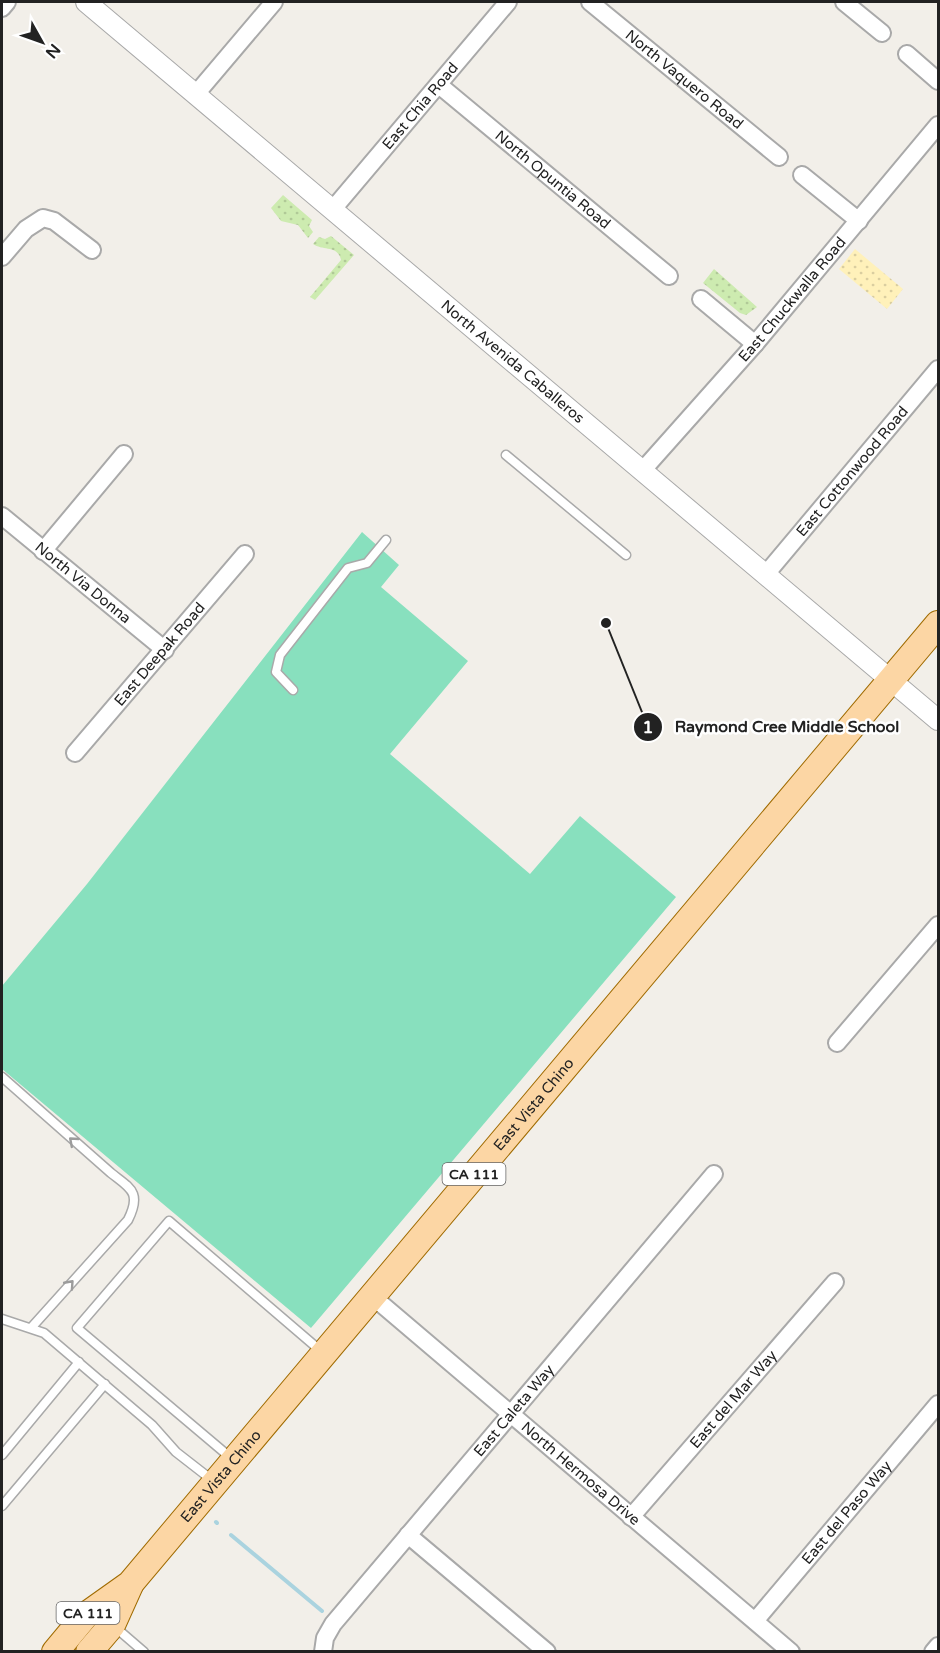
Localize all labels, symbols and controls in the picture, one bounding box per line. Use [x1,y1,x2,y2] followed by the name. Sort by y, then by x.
[12,12,72,72] north arrow
[622,26,747,133] street label: North Vaquero Road
[41,40,65,62] text: N
[378,59,462,153] street label: East Chia Road
[491,126,614,233] street label: North Opuntia Road
[735,233,850,365] street label: East Chuckwalla Road
[437,296,588,427] street label: North Avenida Caballeros
[792,403,912,540] street label: East Cottonwood Road
[32,538,135,627] street label: North Via Donna
[110,599,209,710] street label: East Deepak Road
[633,710,911,744] callout: Raymond Cree Middle School
[642,716,654,738] text: 1
[675,717,899,737] text: Raymond Cree Middle School
[490,1054,578,1154] street label: East Vista Chino
[69,1137,80,1148] one-way arrow
[442,1163,506,1185] road number: CA 111
[63,1280,74,1291] one-way arrow
[686,1347,781,1452] street label: East del Mar Way
[470,1361,558,1460] street label: East Caleta Way
[518,1418,644,1529] street label: North Hermosa Drive
[177,1426,265,1526] street label: East Vista Chino
[798,1457,895,1568] street label: East del Paso Way
[56,1602,119,1624] road number: CA 111

